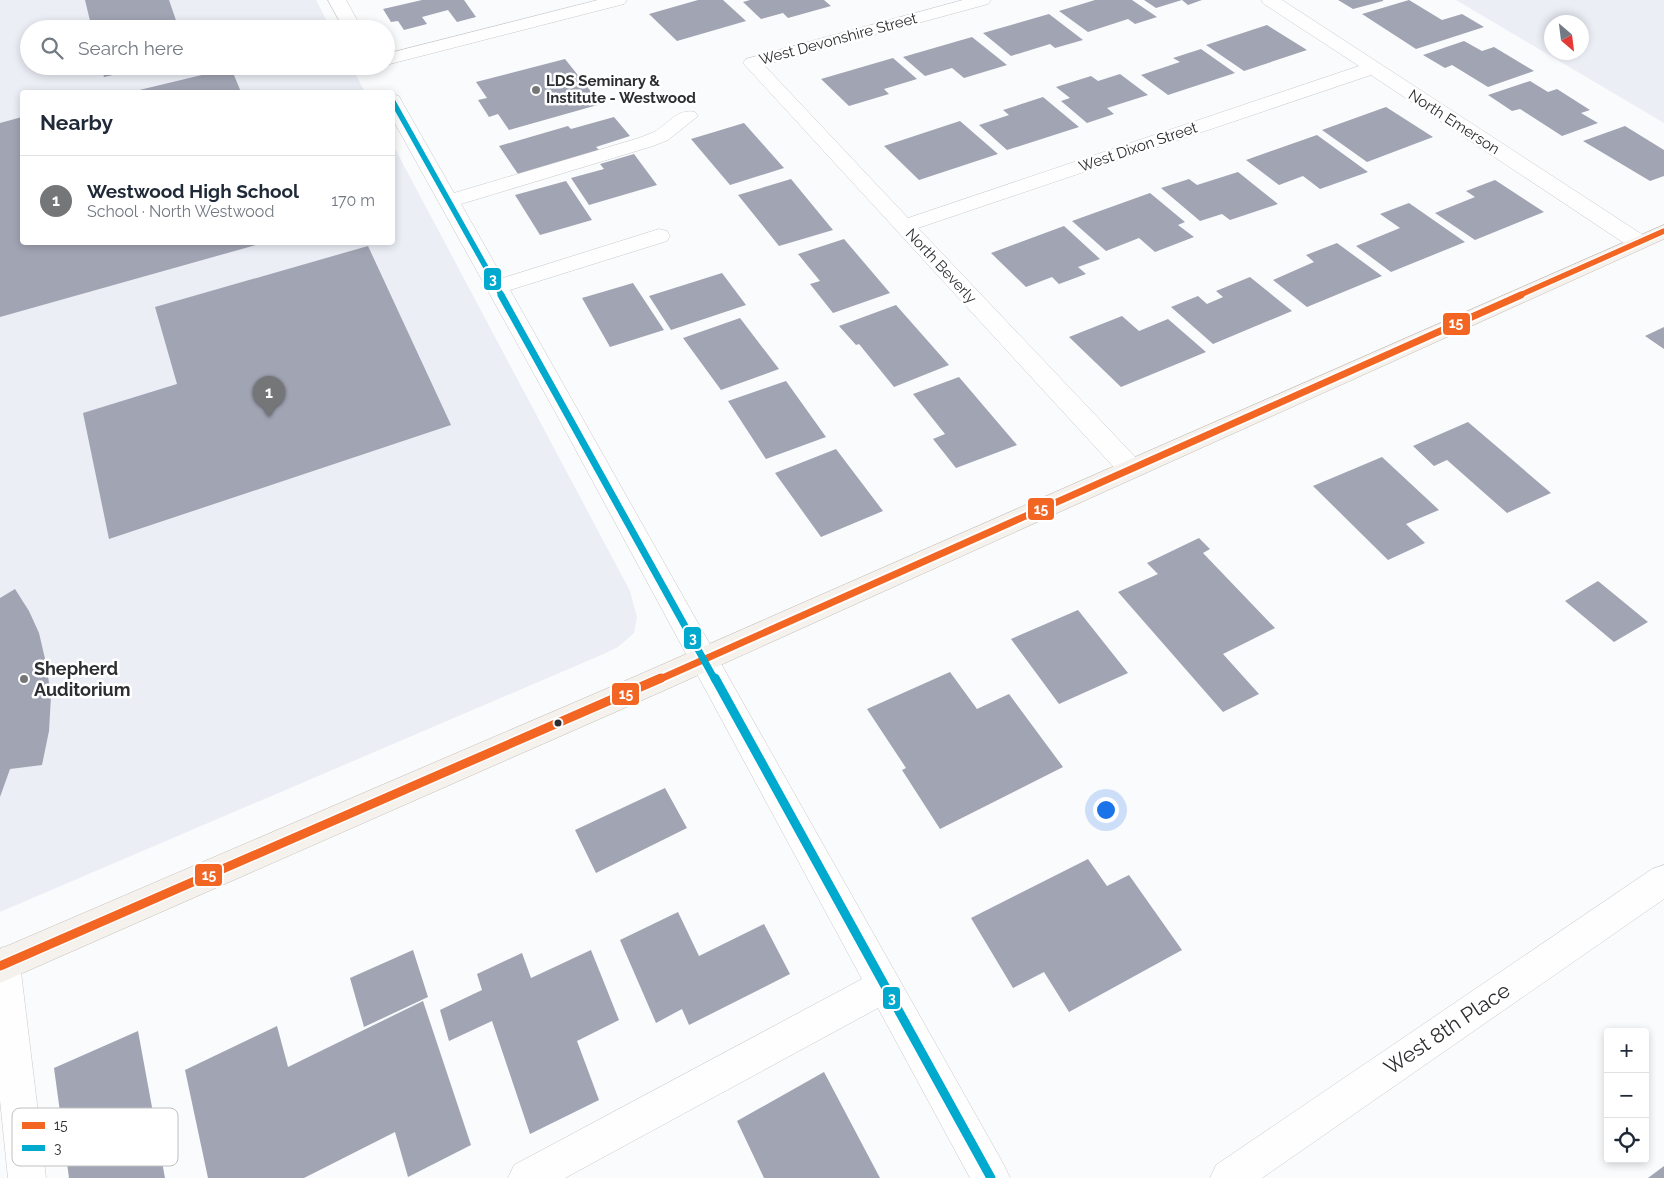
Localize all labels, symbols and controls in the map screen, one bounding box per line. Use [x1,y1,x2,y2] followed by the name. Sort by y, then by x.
[757,9,919,69] street label: West Devonshire Street
[1544,15,1589,60] north arrow
[20,20,395,75] search box
[38,34,66,62] icon: search
[78,37,184,59] text: Search here
[546,72,696,107] place label: LDS Seminary & Institute - Westwood
[530,84,542,96] marker: LDS Seminary & Institute - Westwood
[1405,86,1503,158] street label: North Emerson
[40,110,113,135] text: Nearby
[1077,118,1199,176] street label: West Dixon Street
[87,180,299,202] text: Westwood High School
[52,191,60,210] text: 1
[331,191,375,210] text: 170 m
[87,202,274,221] text: School · North Westwood
[902,225,980,307] street label: North Beverly
[483,267,502,291] line badge: 3
[489,271,497,287] text: 3
[1442,312,1471,336] line badge: 15
[1449,315,1464,331] text: 15
[253,376,285,417] pin: 1
[1027,497,1055,521] line badge: 15
[1034,501,1049,517] text: 15
[683,626,702,650] line badge: 3
[689,630,697,646] text: 3
[34,658,130,700] place label: Shepherd Auditorium
[18,673,30,685] marker: Shepherd Auditorium
[611,682,640,706] line badge: 15
[619,686,634,702] text: 15
[553,718,563,728] unlabelled marker
[1093,797,1119,823] your location
[194,863,223,887] line badge: 15
[202,867,217,883] text: 15
[1379,977,1514,1080] street label: West 8th Place
[882,986,901,1010] line badge: 3
[888,990,896,1006] text: 3
[1604,1028,1649,1163] map controls
[1604,1028,1649,1073] button: +
[1604,1073,1649,1118] button: −
[12,1108,178,1166] legend
[54,1117,68,1133] text: 15
[1604,1118,1649,1163] button: locate
[54,1140,61,1156] text: 3

